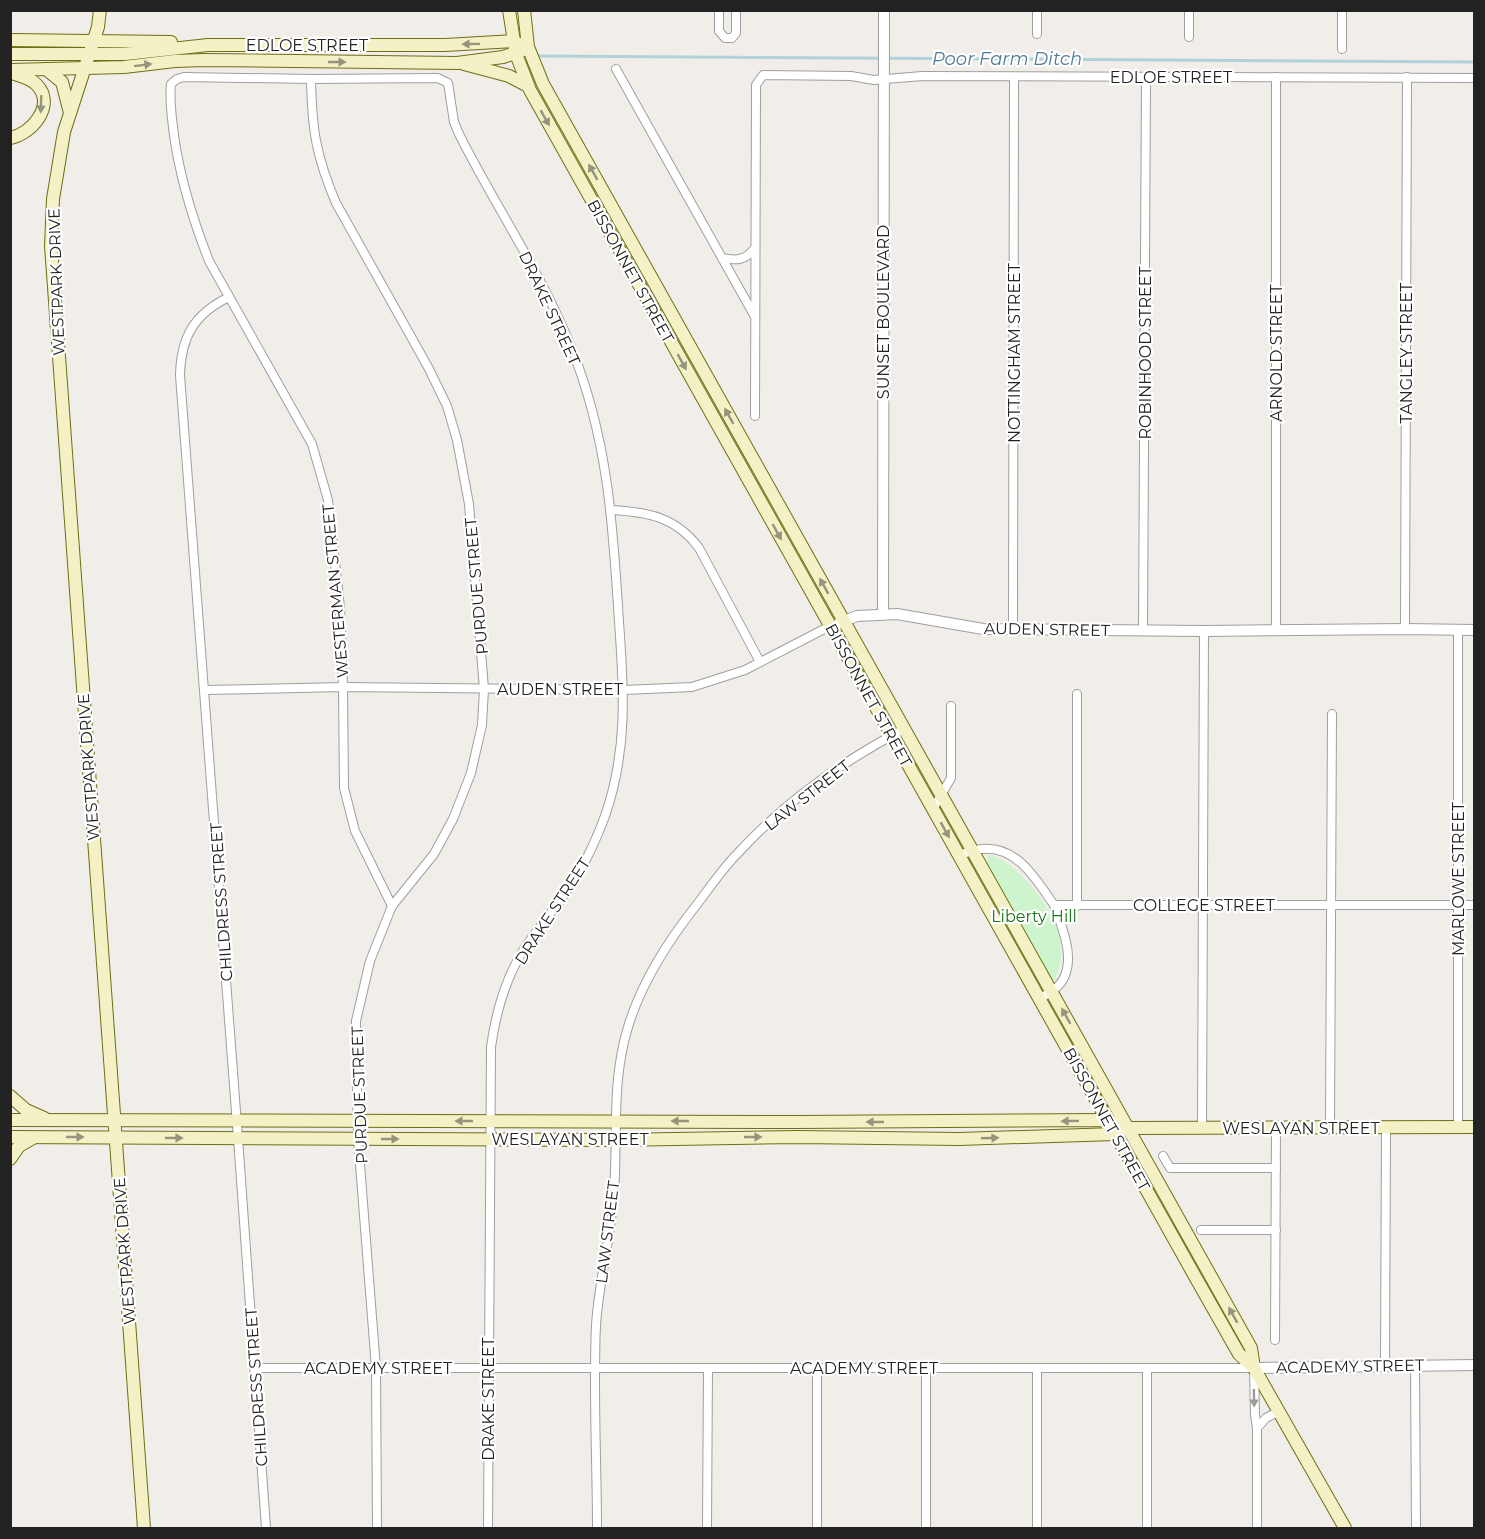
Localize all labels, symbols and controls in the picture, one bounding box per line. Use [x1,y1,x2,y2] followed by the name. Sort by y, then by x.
[246,36,369,55] street label: EDLOE STREET
[462,39,481,49] one-way arrow
[932,48,1082,70] water label: Poor Farm Ditch
[328,57,347,66] one-way arrow
[133,60,152,69] one-way arrow
[1110,68,1233,87] street label: EDLOE STREET
[37,95,46,114] one-way arrow
[540,110,550,127] one-way arrow
[588,164,598,181] one-way arrow
[583,196,678,347] street label: BISSONNET STREET
[44,208,69,356] street label: WESTPARK DRIVE
[874,225,893,399] street label: SUNSET BOULEVARD
[515,248,585,369] street label: DRAKE STREET
[1005,262,1024,443] street label: NOTTINGHAM STREET
[1136,266,1155,440] street label: ROBINHOOD STREET
[1397,282,1416,423] street label: TANGLEY STREET
[1267,284,1286,422] street label: ARNOLD STREET
[677,354,687,371] one-way arrow
[724,407,734,424] one-way arrow
[318,502,353,679] street label: WESTERMAN STREET
[461,516,492,655] street label: PURDUE STREET
[772,524,782,541] one-way arrow
[819,578,830,594] one-way arrow
[984,619,1111,640] street label: AUDEN STREET
[821,620,916,771] street label: BISSONNET STREET
[497,680,624,699] street label: AUDEN STREET
[74,693,103,841] street label: WESTPARK DRIVE
[761,756,855,835] street label: LAW STREET
[1449,801,1468,956] street label: MARLOWE STREET
[206,821,237,982] street label: CHILDRESS STREET
[940,822,950,839] one-way arrow
[511,854,594,968] street label: DRAKE STREET
[1133,896,1276,915] street label: COLLEGE STREET
[991,907,1077,926] park label: Liberty Hill
[1060,1008,1071,1024] one-way arrow
[348,1025,371,1164] street label: PURDUE STREET
[1059,1044,1154,1195] street label: BISSONNET STREET
[670,1116,689,1126] one-way arrow
[1060,1116,1079,1125] one-way arrow
[454,1117,473,1126] one-way arrow
[865,1117,884,1127] one-way arrow
[1222,1119,1380,1138] street label: WESLAYAN STREET
[491,1130,649,1149] street label: WESLAYAN STREET
[65,1132,84,1142] one-way arrow
[743,1132,762,1142] one-way arrow
[165,1133,184,1143] one-way arrow
[980,1133,999,1143] one-way arrow
[381,1134,400,1144] one-way arrow
[110,1177,139,1325] street label: WESTPARK DRIVE
[592,1179,623,1284] street label: LAW STREET
[241,1306,272,1467] street label: CHILDRESS STREET
[1228,1306,1238,1323] one-way arrow
[479,1336,498,1461] street label: DRAKE STREET
[1276,1356,1425,1377] street label: ACADEMY STREET
[304,1359,453,1378] street label: ACADEMY STREET
[790,1359,939,1378] street label: ACADEMY STREET
[1250,1389,1259,1408] one-way arrow

